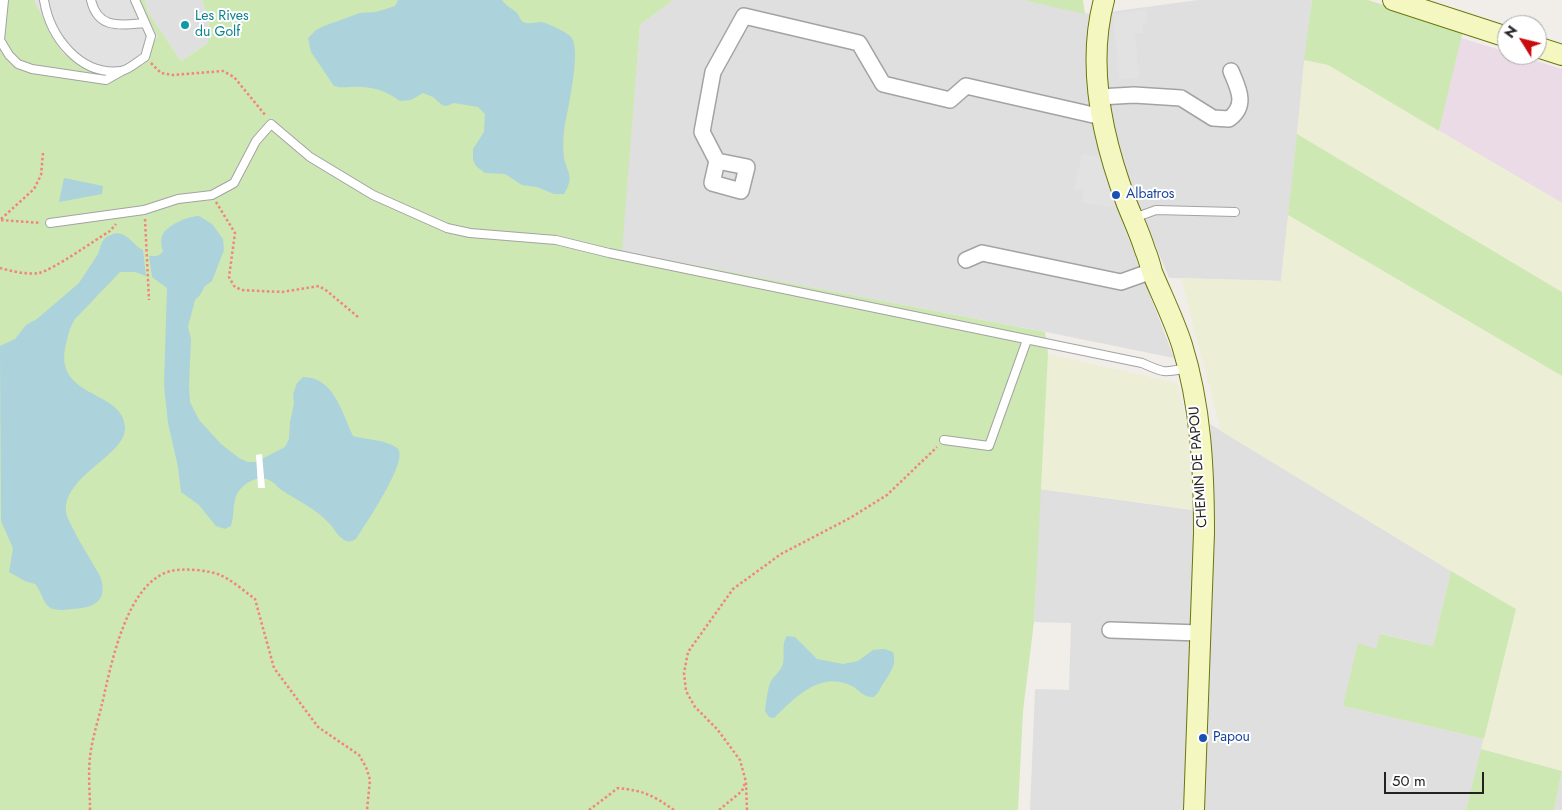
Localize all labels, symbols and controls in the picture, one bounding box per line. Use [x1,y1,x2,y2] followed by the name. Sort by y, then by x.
[195,9,249,41] place label: Les Rives du Golf
[1497,15,1547,65] north arrow
[179,19,191,31] marker: Les Rives du Golf
[1499,21,1522,42] text: N
[1126,187,1174,203] place label: Albatros
[1110,189,1122,201] marker: Albatros
[1186,406,1212,528] street label: CHEMIN DE PAPOU
[1213,730,1250,746] place label: Papou
[1197,732,1209,744] marker: Papou
[1387,762,1487,794] scale bar
[1392,770,1426,792] text: 50 m

